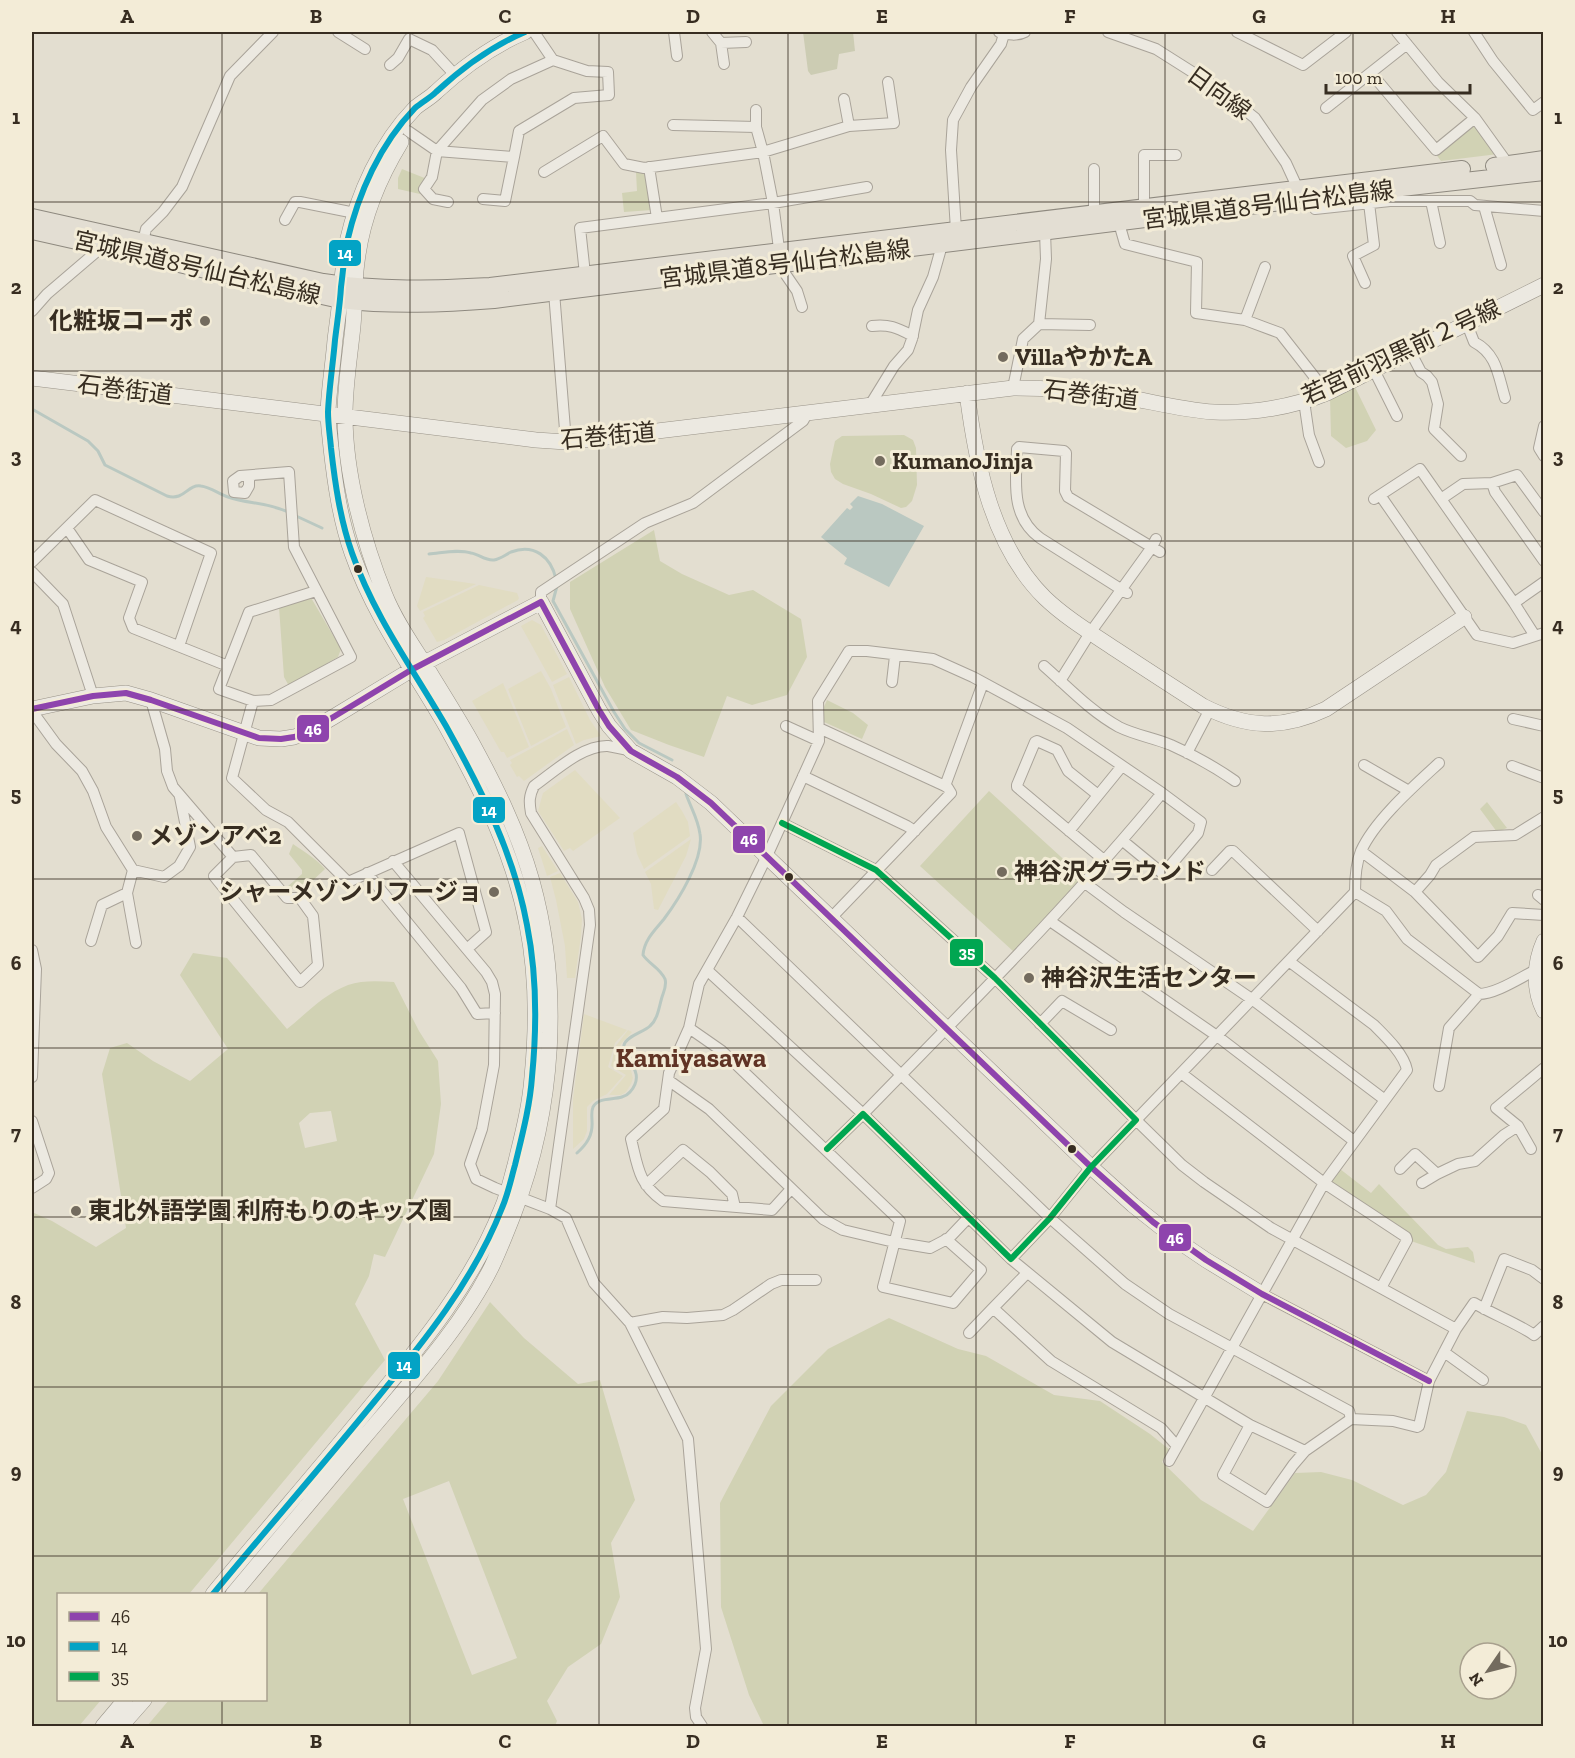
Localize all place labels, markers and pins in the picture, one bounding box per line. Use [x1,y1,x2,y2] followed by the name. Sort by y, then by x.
[49,306,193,335] place label: 化粧坂コーポ
[198,314,212,328] marker: 化粧坂コーポ
[1015,342,1153,371] place label: VillaやかたA
[996,350,1010,364] marker: VillaやかたA
[892,446,1033,475] place label: KumanoJinja
[873,454,887,468] marker: KumanoJinja
[352,563,364,575] unlabelled marker
[149,821,282,850] place label: メゾンアベ2
[130,829,144,843] marker: メゾンアベ2
[1014,857,1206,886] place label: 神谷沢グラウンド
[995,865,1009,879] marker: 神谷沢グラウンド
[783,871,795,883] unlabelled marker
[219,877,482,906] place label: シャーメゾンリフージョ
[487,885,501,899] marker: シャーメゾンリフージョ
[1041,963,1257,992] place label: 神谷沢生活センター
[1022,971,1036,985] marker: 神谷沢生活センター
[1066,1143,1078,1155] unlabelled marker
[88,1196,453,1225] place label: 東北外語学園 利府もりのキッズ園
[69,1204,83,1218] marker: 東北外語学園 利府もりのキッズ園

